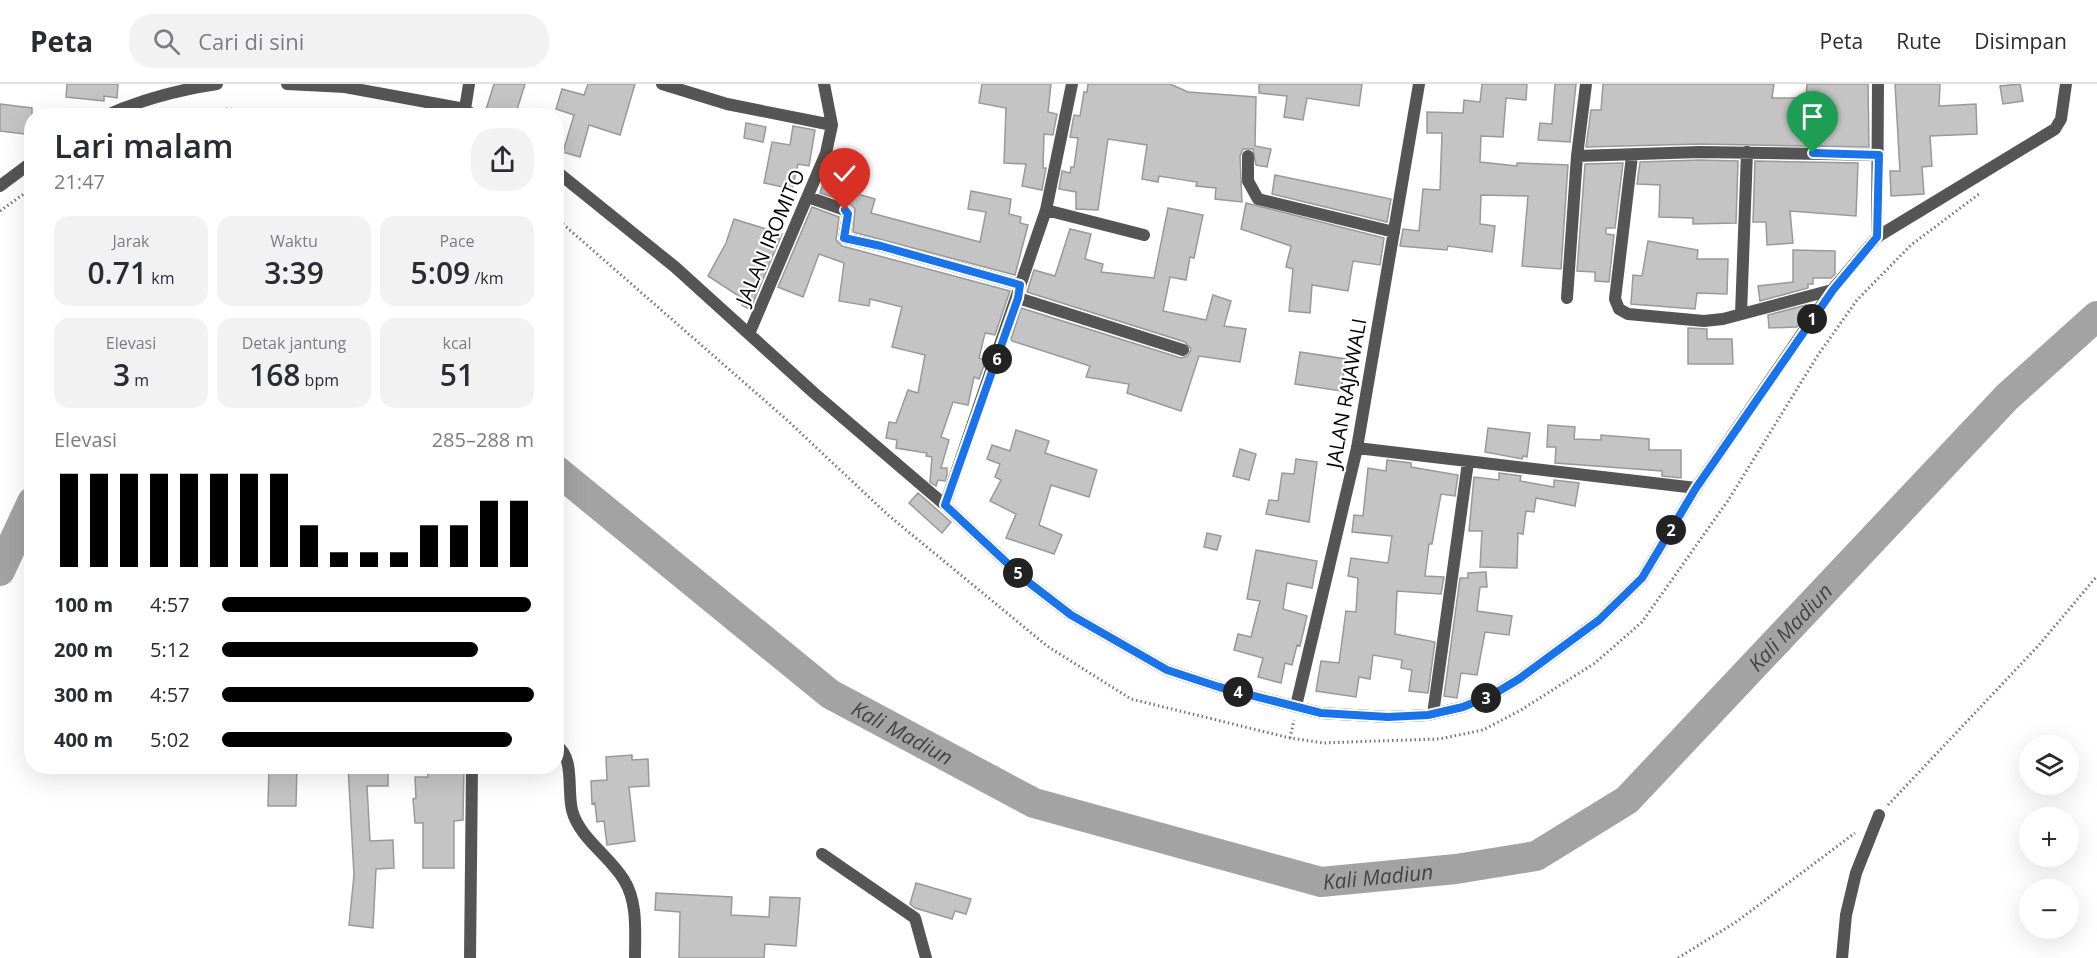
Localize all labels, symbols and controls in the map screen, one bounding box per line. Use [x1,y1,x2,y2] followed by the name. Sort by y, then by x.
[129,14,549,68] search box
[30,22,93,60] text: Peta
[150,25,183,58] icon: search
[198,26,304,56] text: Cari di sini
[1820,27,1863,55] text: Peta
[1896,27,1941,55] text: Rute
[1974,27,2067,55] text: Disimpan
[1787,91,1838,153] pin
[1796,100,1829,133] icon: arrive
[54,123,234,168] text: Lari malam
[471,128,534,191] button: share
[819,148,870,210] pin
[828,157,861,190] icon: check
[728,165,811,311] street label: JALAN IROMITO
[54,168,105,195] text: 21:47
[112,230,150,252] text: Jarak
[270,230,318,252] text: Waktu
[439,230,475,252] text: Pace
[87,252,147,293] text: 0.71
[264,252,324,293] text: 3:39
[411,252,470,293] text: 5:09
[147,267,175,289] text: km
[470,267,503,289] text: /km
[1797,304,1827,334] pin: 1
[1807,308,1817,330] text: 1
[1319,316,1372,472] street label: JALAN RAJAWALI
[106,332,156,354] text: Elevasi
[242,332,346,354] text: Detak jantung
[443,332,472,354] text: kcal
[982,344,1012,374] pin: 6
[992,348,1002,370] text: 6
[113,354,130,395] text: 3
[249,354,300,395] text: 168
[440,354,474,395] text: 51
[130,369,149,391] text: m
[300,369,339,391] text: bpm
[54,426,117,453] text: Elevasi
[432,426,534,453] text: 285–288 m
[1656,515,1686,545] pin: 2
[1666,519,1676,541] text: 2
[1003,558,1033,588] pin: 5
[1013,562,1023,584] text: 5
[1742,577,1838,677] water label: Kali Madiun
[54,591,113,618] text: 100 m
[150,591,190,618] text: 4:57
[54,636,113,663] text: 200 m
[150,636,190,663] text: 5:12
[1223,677,1253,707] pin: 4
[54,681,113,708] text: 300 m
[150,681,190,708] text: 4:57
[1233,681,1243,703] text: 4
[1471,683,1501,713] pin: 3
[1481,687,1491,709] text: 3
[847,694,958,771] water label: Kali Madiun
[54,726,113,753] text: 400 m
[150,726,190,753] text: 5:02
[2019,735,2079,939] map controls
[2019,735,2079,795] button: layers
[2019,807,2079,867] button: +
[1321,857,1434,896] water label: Kali Madiun
[2019,879,2079,939] button: −

